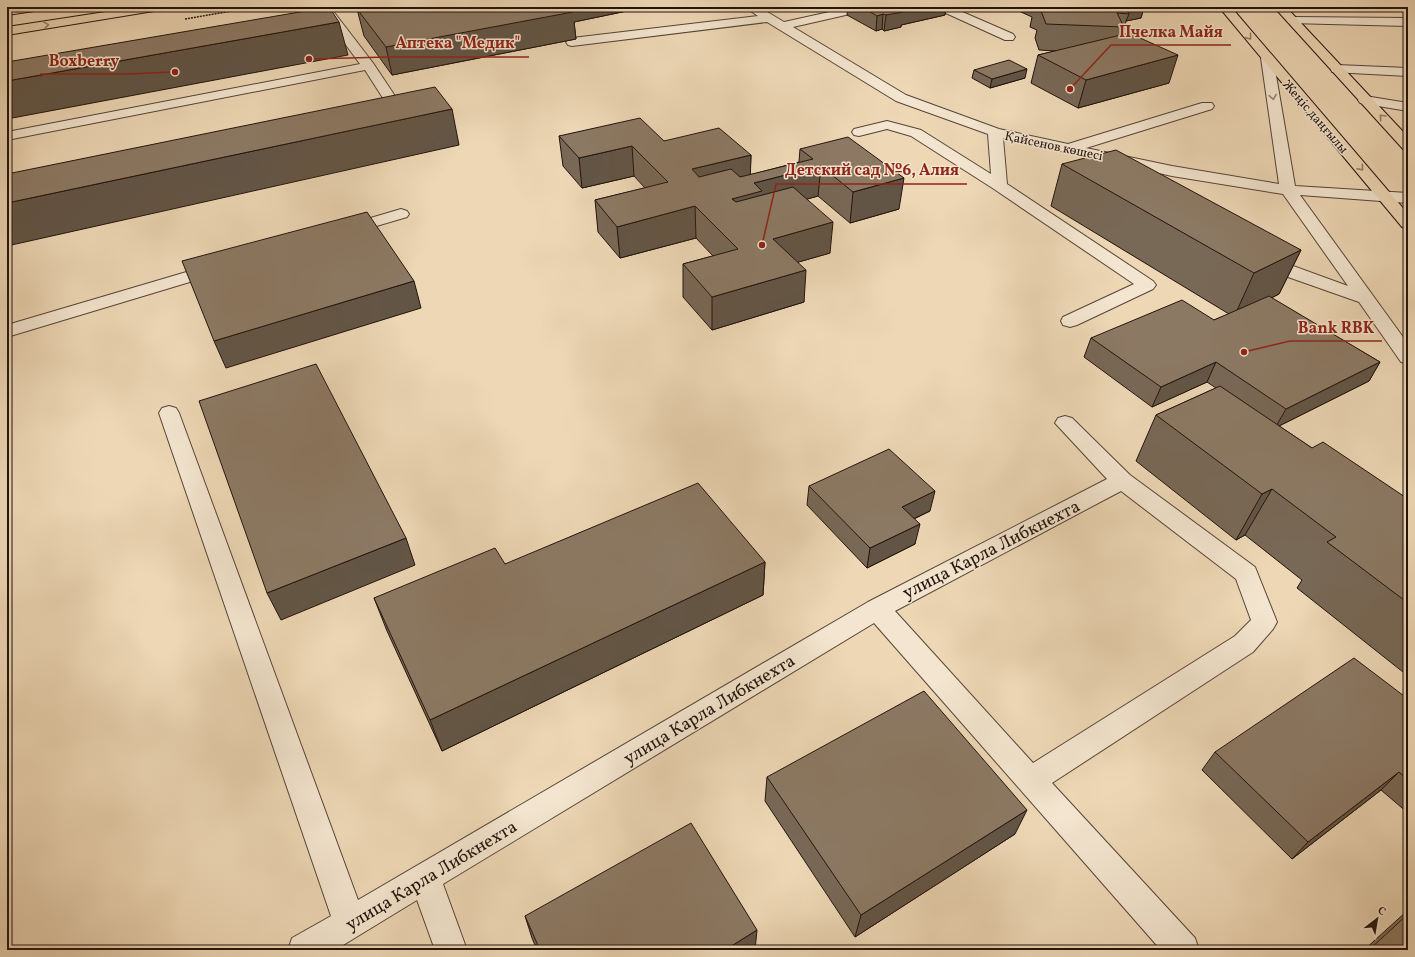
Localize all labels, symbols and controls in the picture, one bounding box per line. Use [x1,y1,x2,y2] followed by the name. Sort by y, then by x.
[1111,17,1231,45] callout: Пчелка Майя
[42,21,49,30] one-way arrow
[1119,22,1223,44] text: Пчелка Майя
[388,29,529,57] callout: Аптека "Медик"
[396,33,520,55] text: Аптека "Медик"
[1245,33,1252,40] one-way arrow
[40,46,127,74] callout: Boxberry
[49,51,119,73] text: Boxberry
[1277,77,1352,158] street label: Жеңіс даңғылы
[1268,94,1277,100] one-way arrow
[1379,115,1386,122] one-way arrow
[1003,128,1104,166] street label: Қайсенов көшесі
[776,156,967,184] callout: Детский сад №6, Алия
[785,160,959,182] text: Детский сад №6, Алия
[1357,163,1364,171] one-way arrow
[1290,313,1382,341] callout: Bank RBK
[1298,318,1375,340] text: Bank RBK
[899,495,1085,606] street label: улица Карла Либкнехта
[619,649,800,772] street label: улица Карла Либкнехта
[341,815,522,938] street label: улица Карла Либкнехта
[1357,899,1397,939] north arrow
[1374,903,1388,920] text: С

